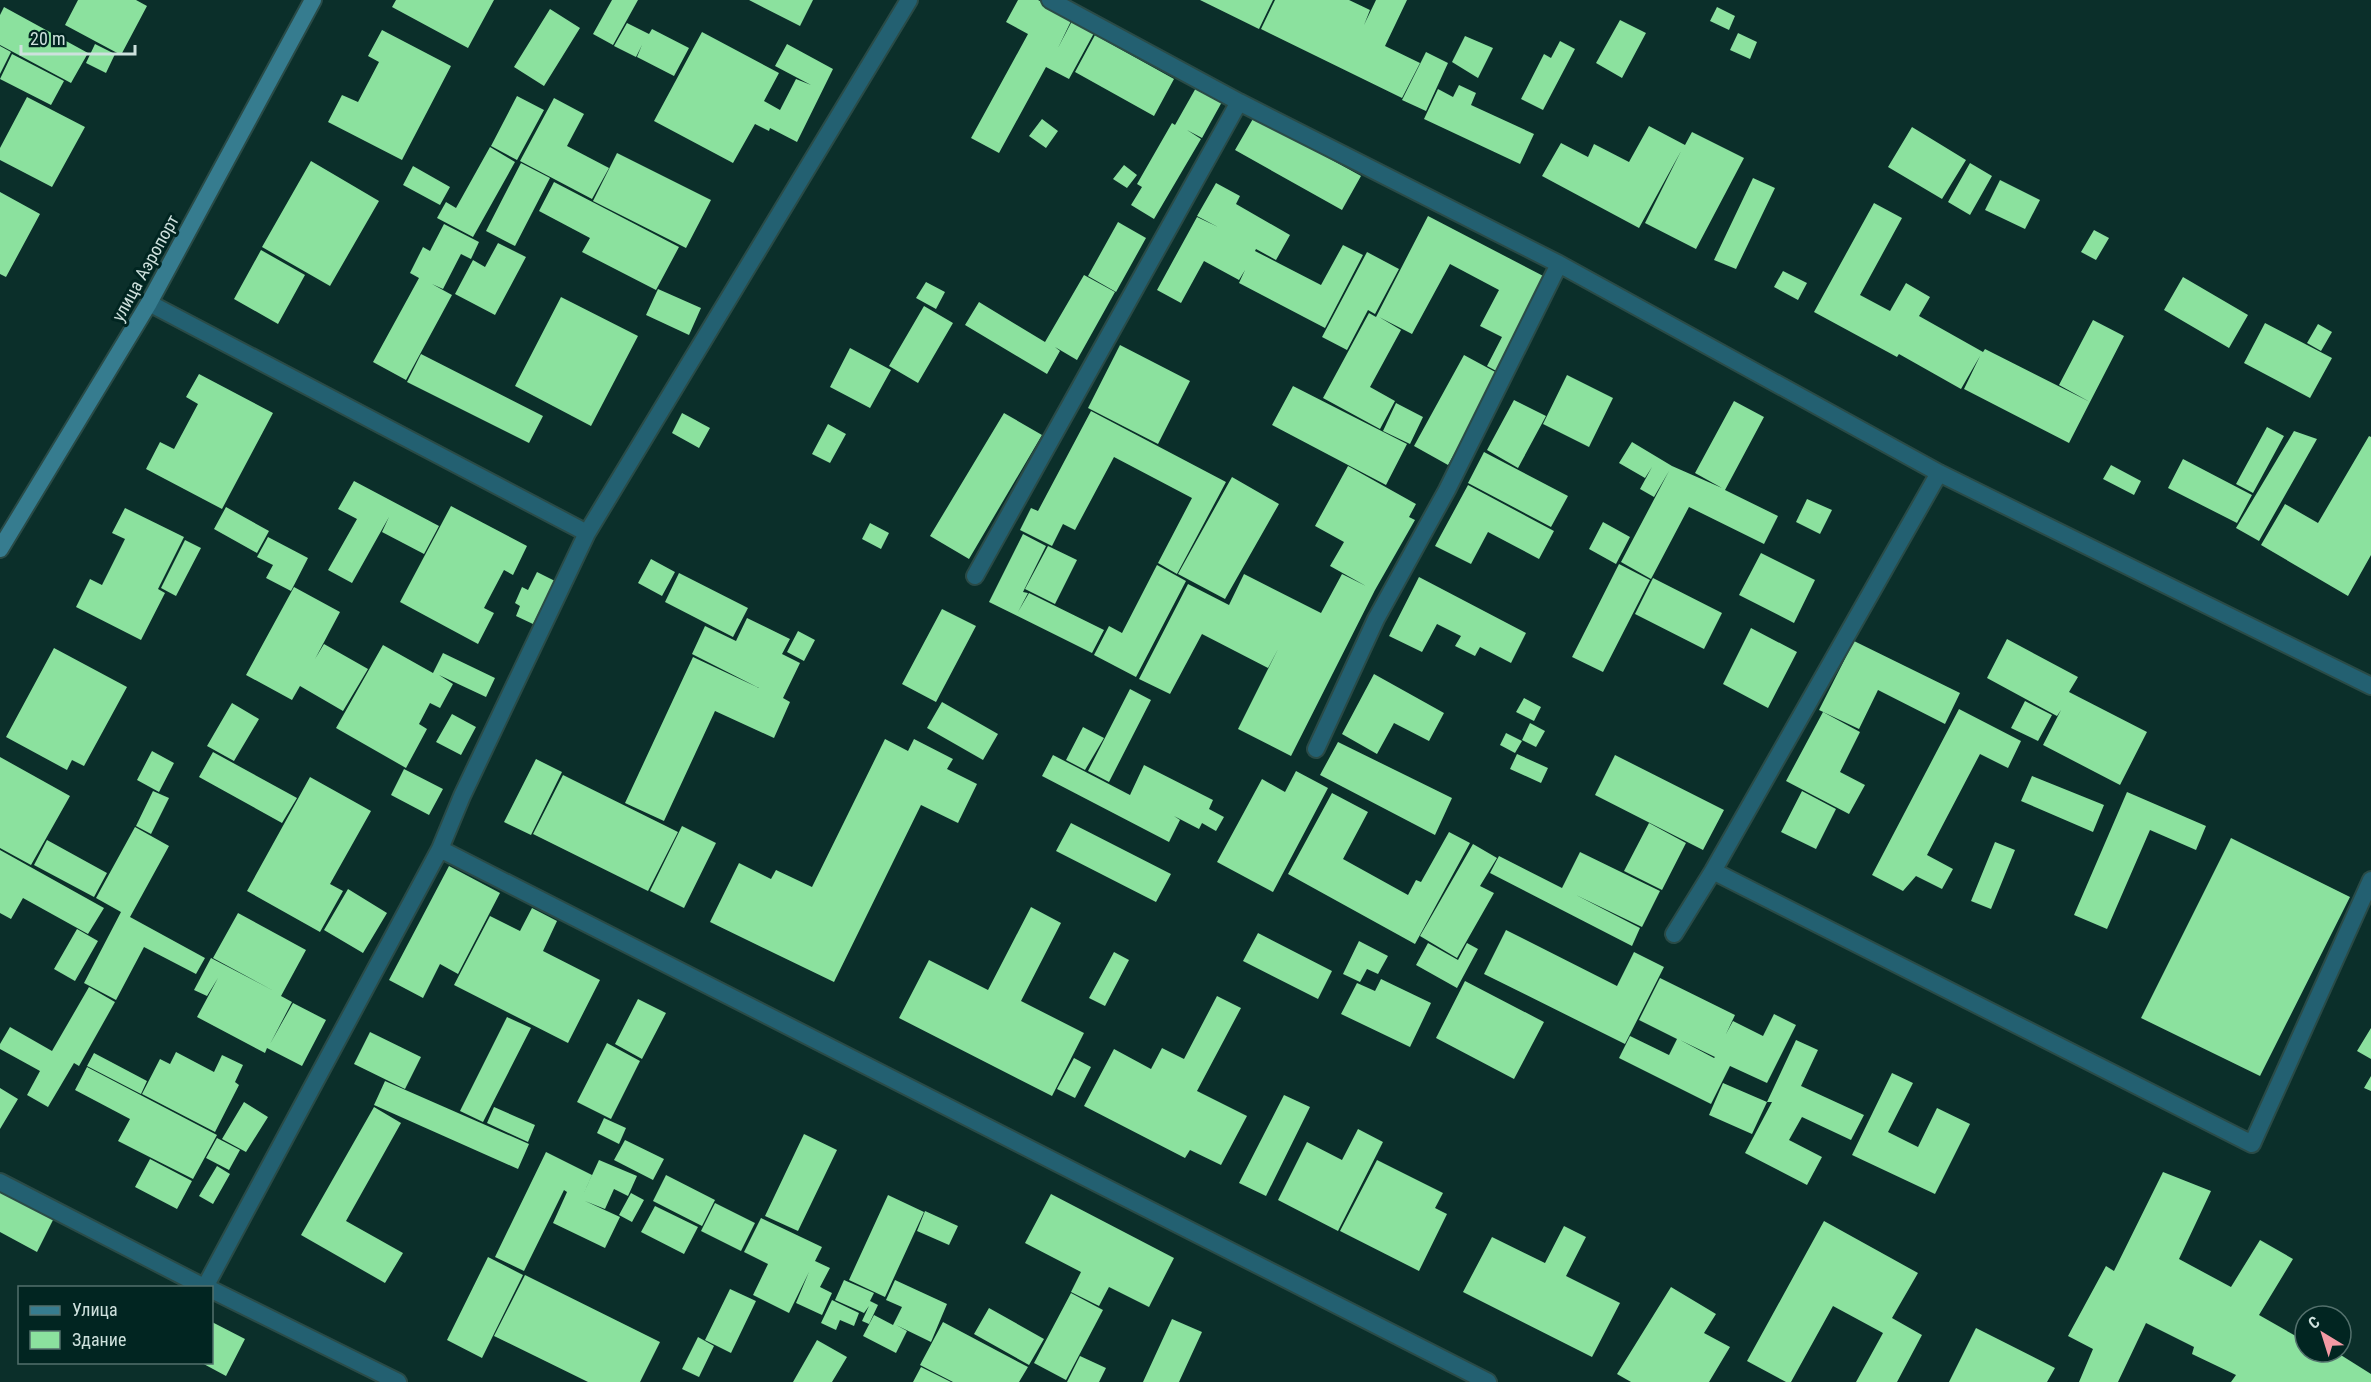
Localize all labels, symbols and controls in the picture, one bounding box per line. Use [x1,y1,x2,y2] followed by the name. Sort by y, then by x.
[21,18,135,56] scale bar
[30,28,65,49] text: 20 m
[107,211,183,325] street label: улица Аэропорт
[18,1286,213,1364] legend
[72,1299,118,1320] text: Улица
[2293,1304,2353,1364] north arrow
[2305,1312,2324,1333] text: С
[72,1329,126,1350] text: Здание

